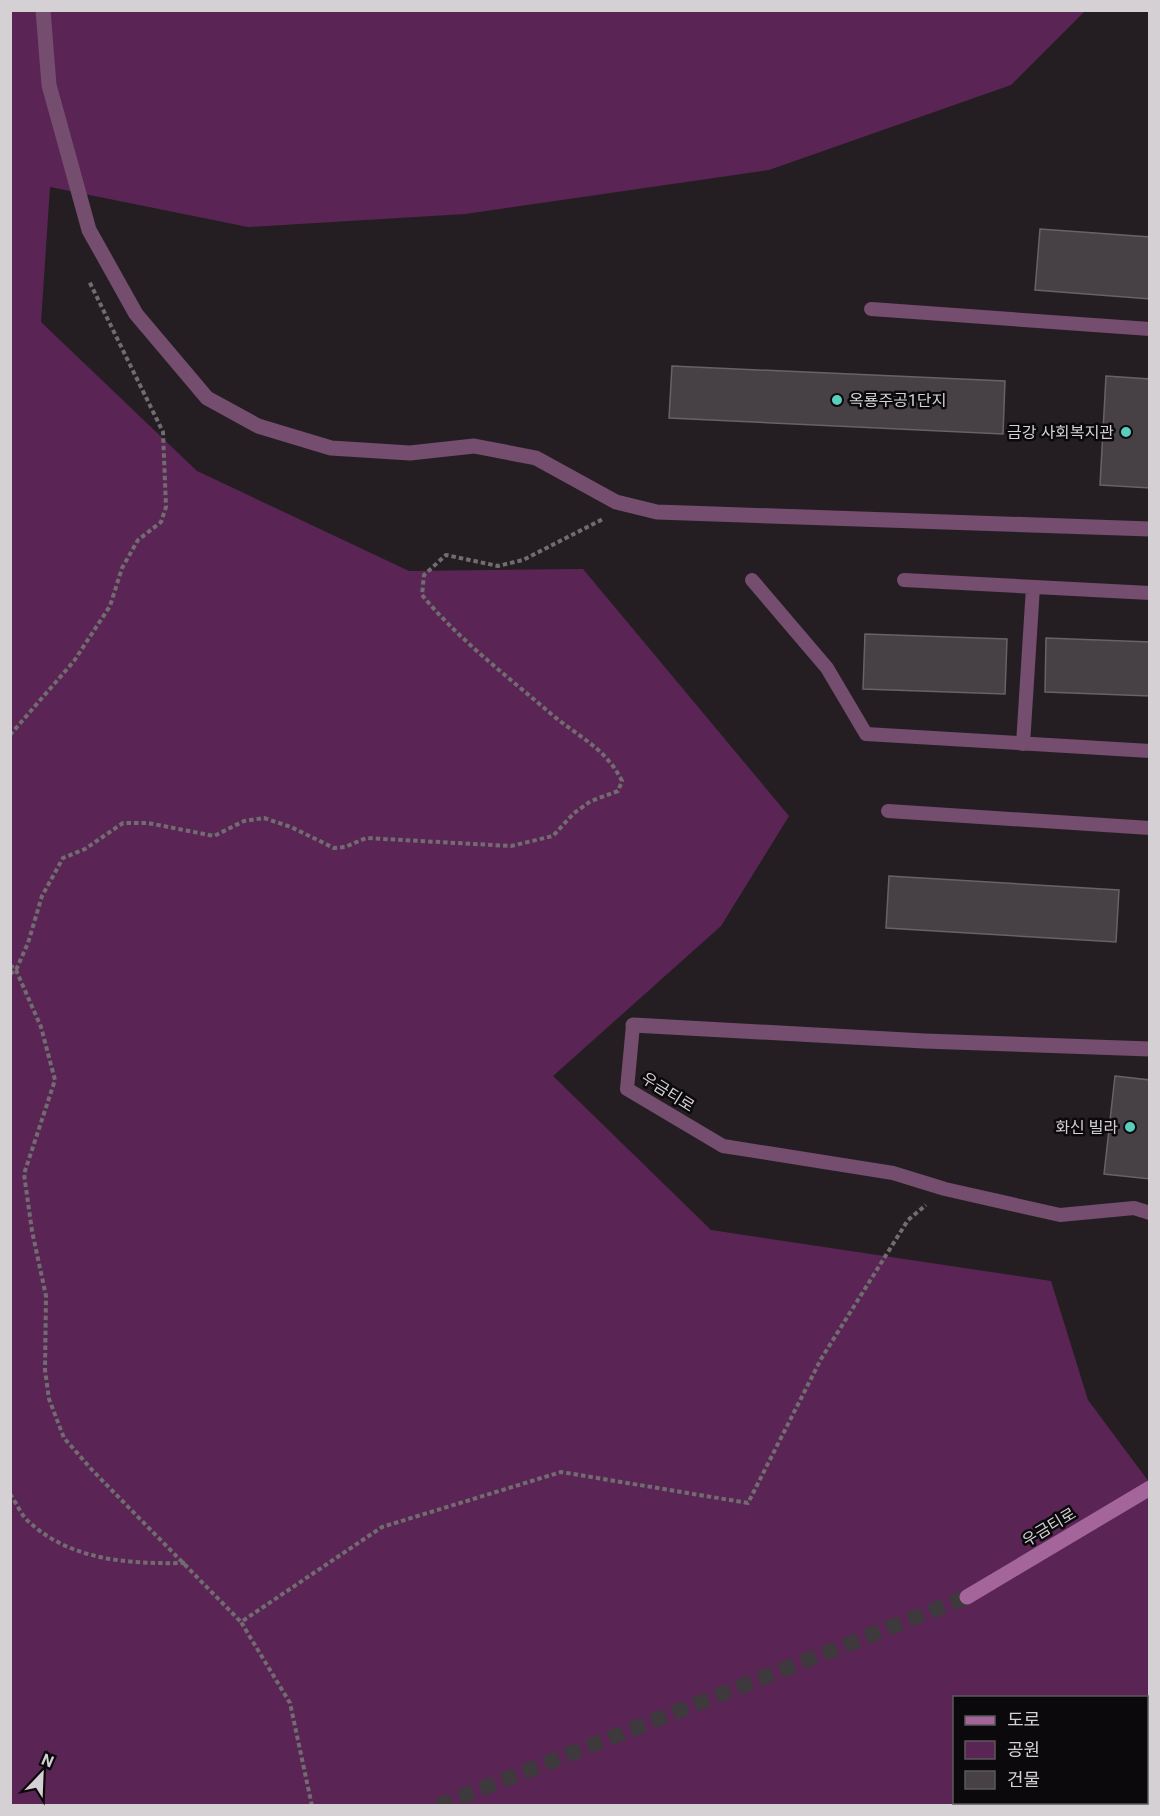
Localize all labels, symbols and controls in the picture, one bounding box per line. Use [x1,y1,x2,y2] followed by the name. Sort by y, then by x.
[849,391,946,410] place label: 옥룡주공1단지
[830,393,844,407] marker: 옥룡주공1단지
[1007,423,1114,442] place label: 금강 사회복지관
[1119,425,1133,439] marker: 금강 사회복지관
[638,1068,698,1116] street label: 우금티로
[1055,1118,1118,1137] place label: 화신 빌라
[1123,1120,1137,1134] marker: 화신 빌라
[1019,1504,1079,1550] street label: 우금티로
[953,1696,1148,1804] legend
[1007,1709,1040,1730] text: 도로
[1007,1739,1040,1760] text: 공원
[12,1744,72,1804] north arrow
[39,1750,57,1772] text: N
[1007,1769,1040,1790] text: 건물

